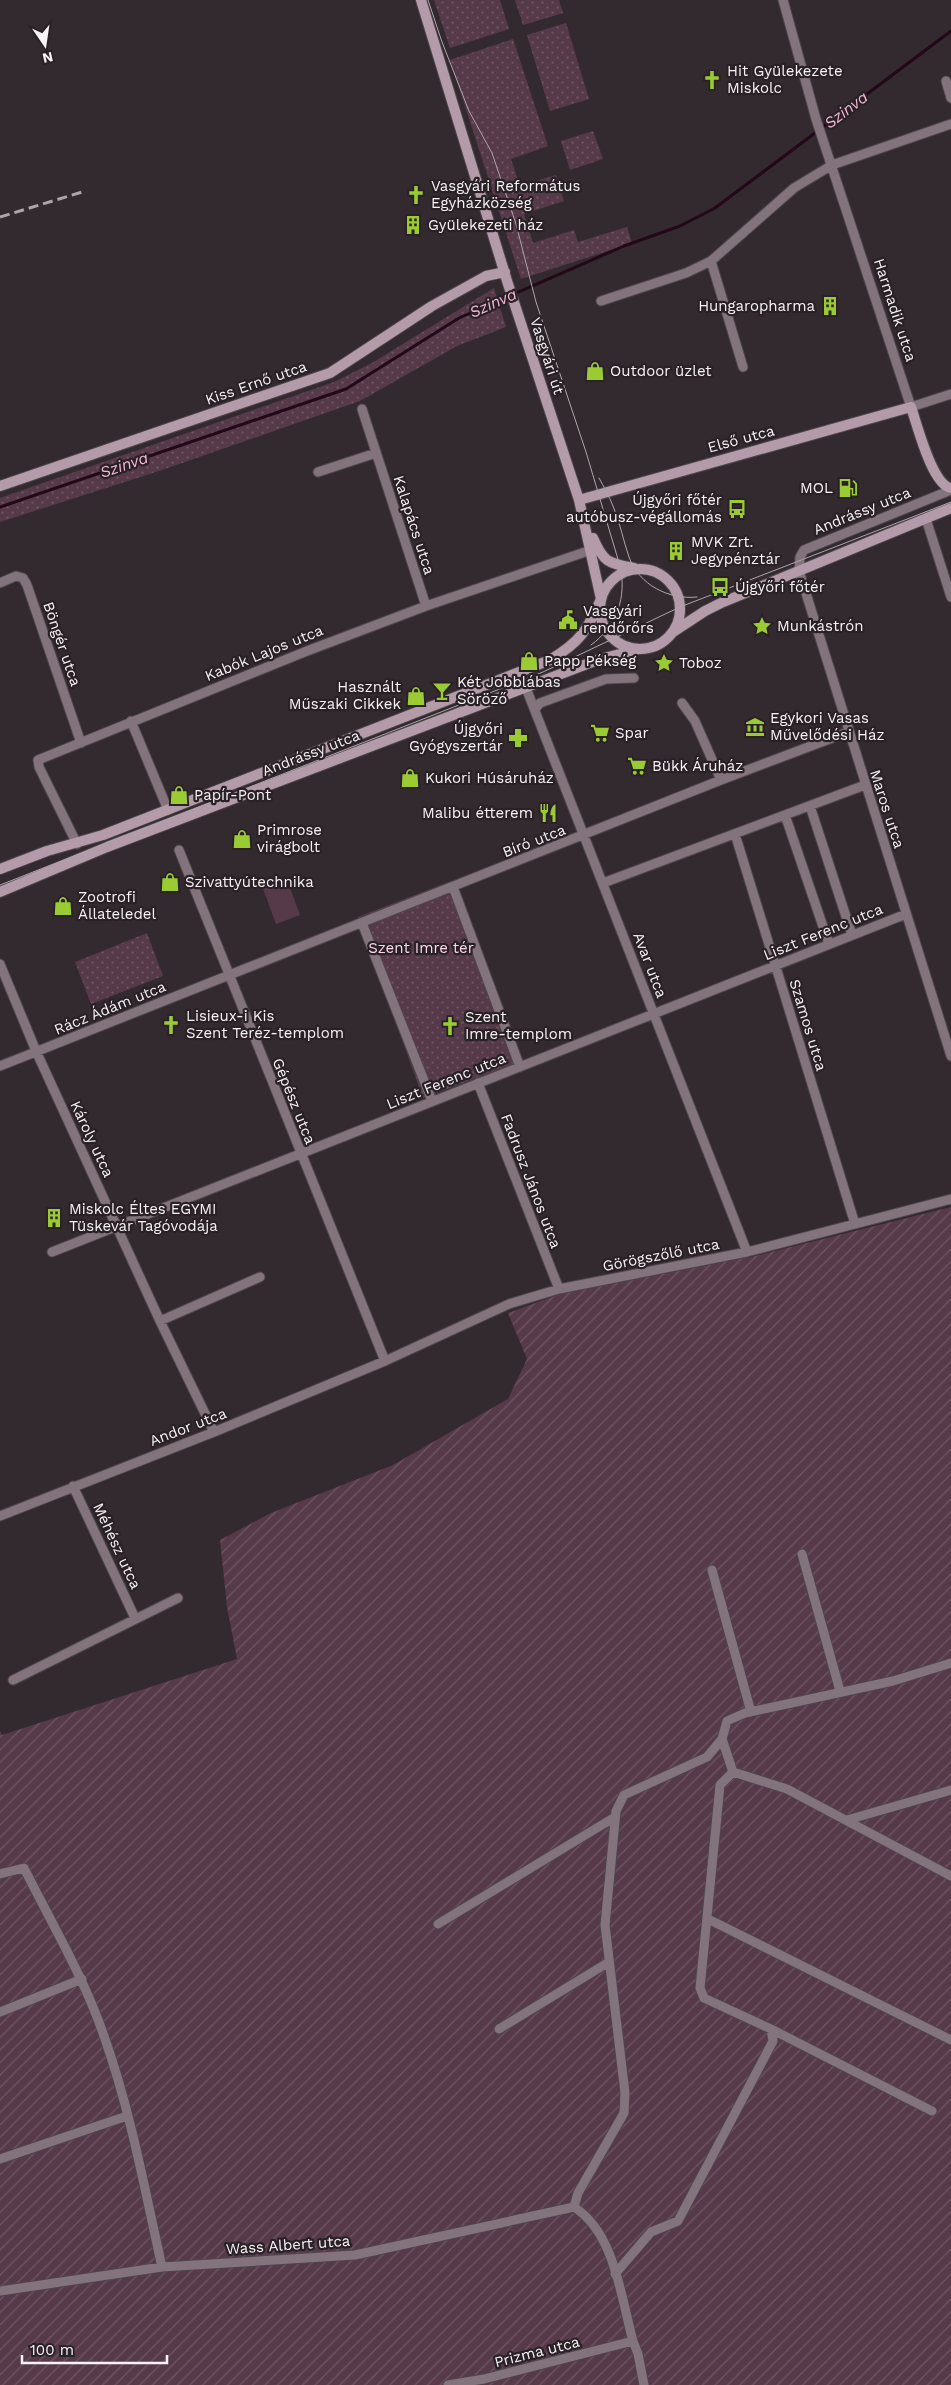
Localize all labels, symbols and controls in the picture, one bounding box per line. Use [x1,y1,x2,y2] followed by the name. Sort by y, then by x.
[20,20,70,70] north arrow
[41,49,55,67] text: N
[727,62,843,97] place label: Hit Gyülekezete Miskolc
[701,69,723,91] church icon: Hit Gyülekezete Miskolc
[820,87,872,133] water label: Szinva
[431,177,581,212] place label: Vasgyári Református Egyházközség
[405,184,427,206] church icon: Vasgyári Református Egyházközség
[402,214,424,236] building icon: Gyülekezeti ház
[428,216,543,234] place label: Gyülekezeti ház
[870,256,920,364] street label: Harmadik utca
[466,284,520,322] water label: Szinva
[819,295,841,317] building icon: Hungaropharma
[698,297,816,315] place label: Hungaropharma
[526,315,568,397] street label: Vasgyári út
[203,357,310,409] street label: Kiss Ernő utca
[584,360,606,382] shop icon: Outdoor üzlet
[610,362,712,380] place label: Outdoor üzlet
[706,421,777,457] street label: Első utca
[97,448,151,482] water label: Szinva
[390,473,439,577] street label: Kalapács utca
[837,477,859,499] fuel station icon: MOL
[800,479,833,497] place label: MOL
[811,483,914,539] street label: Andrássy utca
[566,491,722,526] place label: Újgyőri főtér autóbusz-végállomás
[726,498,748,520] bus stop icon: Újgyőri főtér autóbusz-végállomás
[691,533,780,568] place label: MVK Zrt. Jegypénztár
[665,540,687,562] building icon: MVK Zrt. Jegypénztár
[709,576,731,598] bus stop icon: Újgyőri főtér
[735,578,825,596] place label: Újgyőri főtér
[39,599,85,689] street label: Böngér utca
[583,602,654,637] place label: Vasgyári rendőrőrs
[557,609,579,631] public building icon: Vasgyári rendőrőrs
[751,615,773,637] place icon: Munkástrón
[777,617,863,635] place label: Munkástrón
[202,621,326,685] street label: Kabók Lajos utca
[518,650,540,672] shop icon: Papp Pékség
[544,652,636,670] place label: Papp Pékség
[653,652,675,674] place icon: Toboz
[679,654,722,672] place label: Toboz
[457,673,561,708] place label: Két Jobblábas Söröző
[289,678,402,713] place label: Használt Műszaki Cikkek
[431,680,453,702] bar icon: Két Jobblábas Söröző
[405,685,427,707] shop icon: Használt Műszaki Cikkek
[770,709,884,744] place label: Egykori Vasas Művelődési Ház
[744,716,766,738] museum icon: Egykori Vasas Művelődési Ház
[409,720,503,755] place label: Újgyőri Gyógyszertár
[589,722,611,744] supermarket icon: Spar
[615,724,649,742] place label: Spar
[260,726,363,780] street label: Andrássy utca
[507,727,529,749] pharmacy icon: Újgyőri Gyógyszertár
[626,755,648,777] supermarket icon: Bükk Áruház
[652,757,743,775] place label: Bükk Áruház
[399,767,421,789] shop icon: Kukori Húsáruház
[866,767,908,851] street label: Maros utca
[425,769,554,787] place label: Kukori Húsáruház
[168,784,190,806] shop icon: Papír-Pont
[194,786,272,804] place label: Papír-Pont
[537,802,559,824] restaurant icon: Malibu étterem
[422,804,533,822] place label: Malibu étterem
[257,821,322,856] place label: Primrose virágbolt
[500,821,569,861] street label: Bíró utca
[231,828,253,850] shop icon: Primrose virágbolt
[159,871,181,893] shop icon: Szivattyútechnika
[185,873,314,891] place label: Szivattyútechnika
[78,888,157,923] place label: Zootrofi Állateledel
[52,895,74,917] shop icon: Zootrofi Állateledel
[761,900,886,964] street label: Liszt Ferenc utca
[629,930,671,1001] street label: Avar utca
[368,939,474,957] park label: Szent Imre tér
[52,977,169,1039] street label: Rácz Ádám utca
[786,977,831,1073] street label: Szamos utca
[186,1007,344,1042] place label: Lisieux-i Kis Szent Teréz-templom
[465,1008,572,1043] place label: Szent Imre-templom
[160,1014,182,1036] church icon: Lisieux-i Kis Szent Teréz-templom
[439,1015,461,1037] church icon: Szent Imre-templom
[384,1049,509,1113] street label: Liszt Ferenc utca
[269,1055,320,1147] street label: Gépész utca
[66,1098,118,1180] street label: Károly utca
[497,1111,565,1251] street label: Fadrusz János utca
[69,1200,218,1235] place label: Miskolc Éltes EGYMI Tüskevár Tagóvodája
[43,1207,65,1229] building icon: Miskolc Éltes EGYMI Tüskevár Tagóvodája
[601,1235,721,1275] street label: Görögszőlő utca
[147,1404,229,1450] street label: Andor utca
[89,1500,145,1592] street label: Méhész utca
[225,2232,351,2258] street label: Wass Albert utca
[22,2332,168,2364] scale bar
[492,2333,582,2371] street label: Prizma utca
[30,2341,74,2359] text: 100 m

